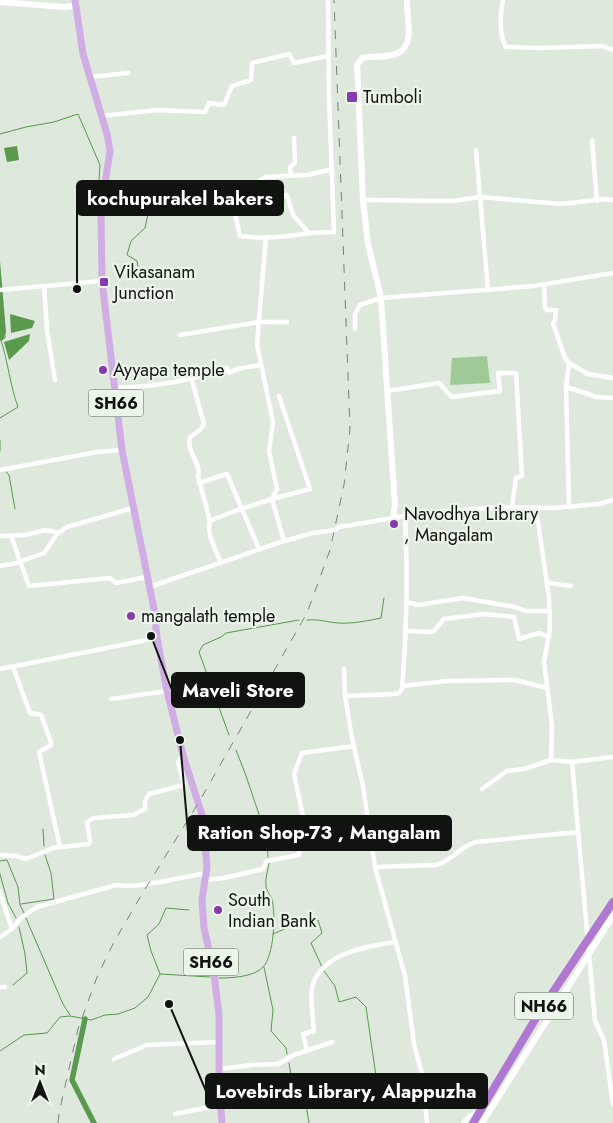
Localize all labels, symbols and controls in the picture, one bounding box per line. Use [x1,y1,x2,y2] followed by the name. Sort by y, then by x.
[363,84,422,110] place label: Tumboli
[345,90,359,104] marker: Tumboli
[77,181,283,215] callout: kochupurakel bakers
[87,185,273,212] text: kochupurakel bakers
[112,259,195,306] place label: Vikasanam Junction
[98,276,110,288] marker: Vikasanam Junction
[113,357,225,383] place label: Ayyapa temple
[97,364,109,376] marker: Ayyapa temple
[88,389,144,416] road number: SH66
[404,501,538,548] place label: Navodhya Library , Mangalam
[388,518,400,530] marker: Navodhya Library , Mangalam
[141,603,275,629] place label: mangalath temple
[125,610,137,622] marker: mangalath temple
[172,673,304,707] callout: Maveli Store
[182,677,294,704] text: Maveli Store
[188,816,451,850] callout: Ration Shop-73 , Mangalam
[197,819,441,846] text: Ration Shop-73 , Mangalam
[228,887,316,934] place label: South Indian Bank
[212,904,224,916] marker: South Indian Bank
[184,949,238,976] road number: SH66
[515,992,573,1019] road number: NH66
[15,1058,65,1108] north arrow
[34,1060,46,1080] text: N
[206,1074,487,1108] callout: Lovebirds Library, Alappuzha
[215,1078,477,1105] text: Lovebirds Library, Alappuzha

